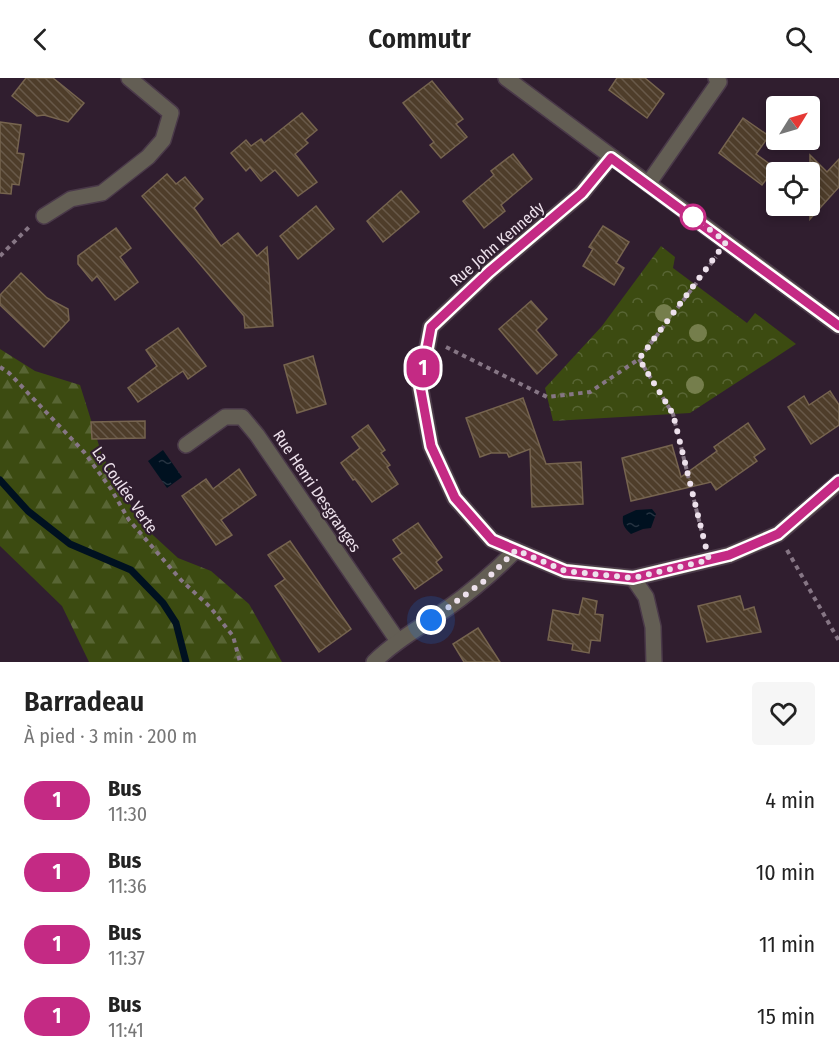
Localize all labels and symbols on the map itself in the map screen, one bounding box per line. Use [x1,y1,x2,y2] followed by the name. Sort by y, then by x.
[766,96,820,150] north arrow
[446,197,549,290] street label: Rue John Kennedy
[680,204,706,230] unlabelled marker
[404,348,442,388] line badge: 1
[269,426,365,556] street label: Rue Henri Desgranges
[88,443,162,537] street label: La Coulée Verte
[416,605,446,635] your location

